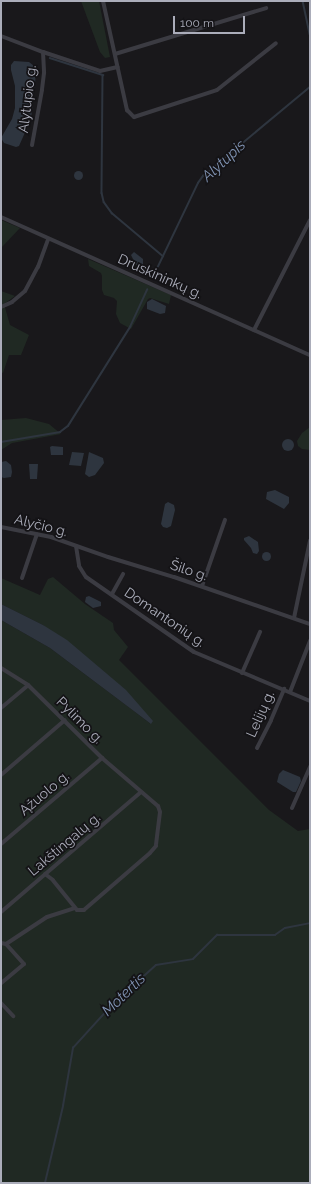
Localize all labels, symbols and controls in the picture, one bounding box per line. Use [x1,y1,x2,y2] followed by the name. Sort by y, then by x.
[175,8,247,34] scale bar
[180,16,214,30] text: 100 m
[14,64,40,134] street label: Alytupio g.
[198,136,250,186] water label: Alytupis
[115,250,205,302] street label: Druskininkų g.
[13,510,69,540] street label: Alyčio g.
[168,556,210,584] street label: Šilo g.
[121,584,209,650] street label: Domantonių g.
[242,688,278,740] street label: Lelijų g.
[53,693,107,747] street label: Pylimo g.
[16,767,72,819] street label: Ąžuolo g.
[24,809,104,879] street label: Lakštingalų g.
[98,970,150,1020] water label: Motertis

